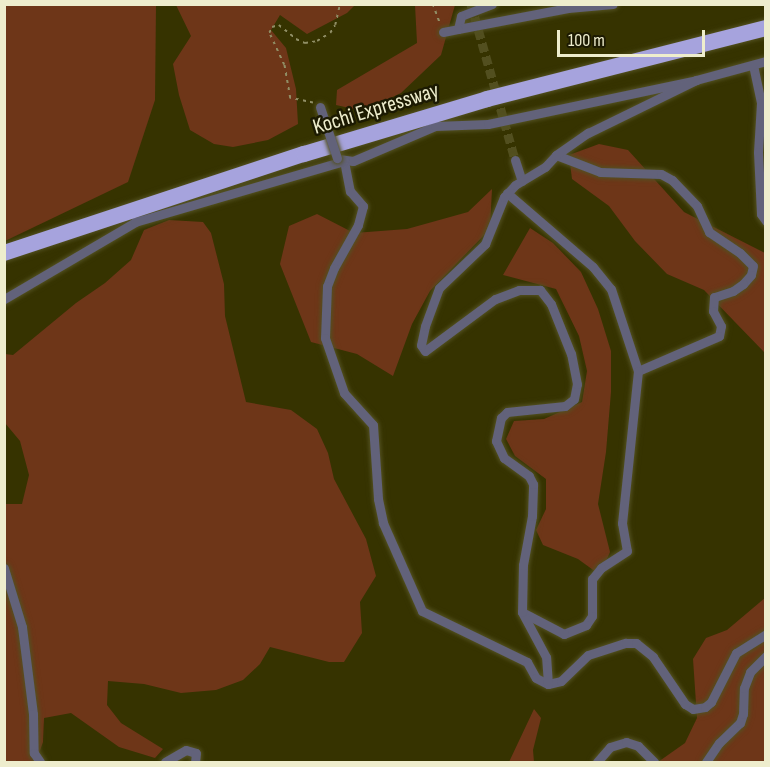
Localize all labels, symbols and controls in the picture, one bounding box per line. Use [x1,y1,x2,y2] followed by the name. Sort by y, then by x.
[560,18,708,56] scale bar
[568,30,605,51] text: 100 m
[310,77,442,141] street label: Kochi Expressway

